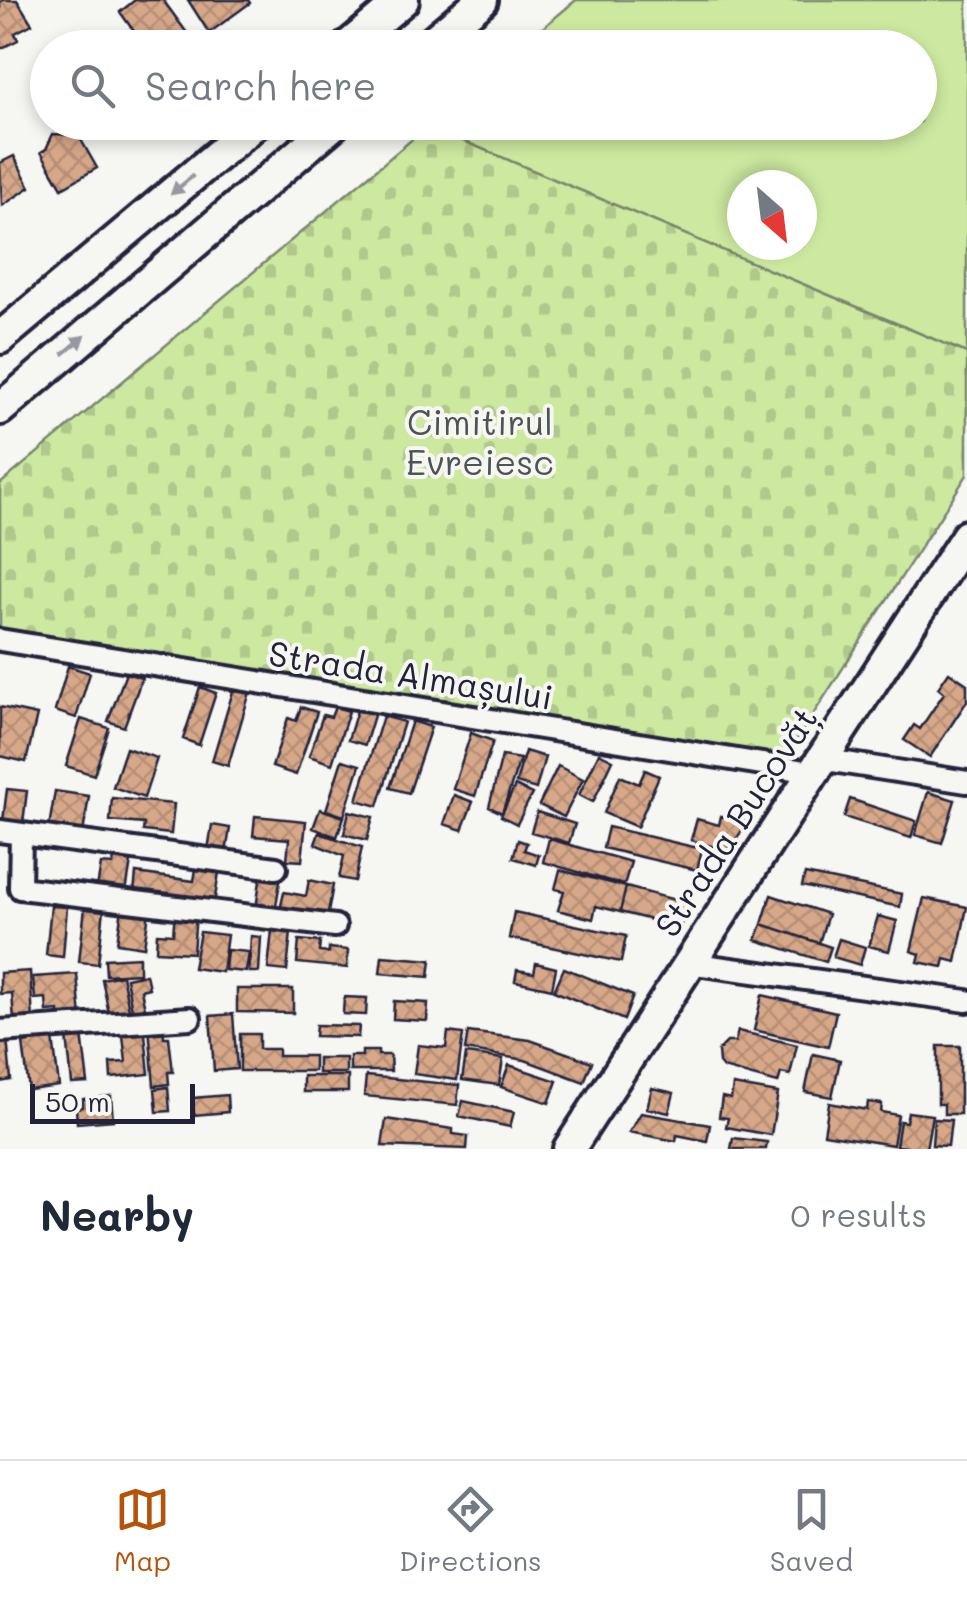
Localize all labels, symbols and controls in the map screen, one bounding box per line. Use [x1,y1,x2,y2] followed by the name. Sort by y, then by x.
[30,30,937,140] search box
[65,58,120,113] icon: search
[145,60,376,110] text: Search here
[727,170,817,260] north arrow
[170,174,195,195] one-way arrow
[62,335,87,357] one-way arrow
[406,398,554,484] park label: Cimitirul Evreiesc
[265,629,556,720] street label: Strada Almașului
[643,697,828,946] street label: Strada Bucovăț
[30,1079,195,1124] scale bar
[45,1083,110,1119] text: 50 m
[40,1187,194,1242] text: Nearby
[790,1193,927,1235] text: 0 results
[114,1482,171,1578] tab: Map
[399,1482,542,1578] tab: Directions
[770,1482,853,1578] tab: Saved

